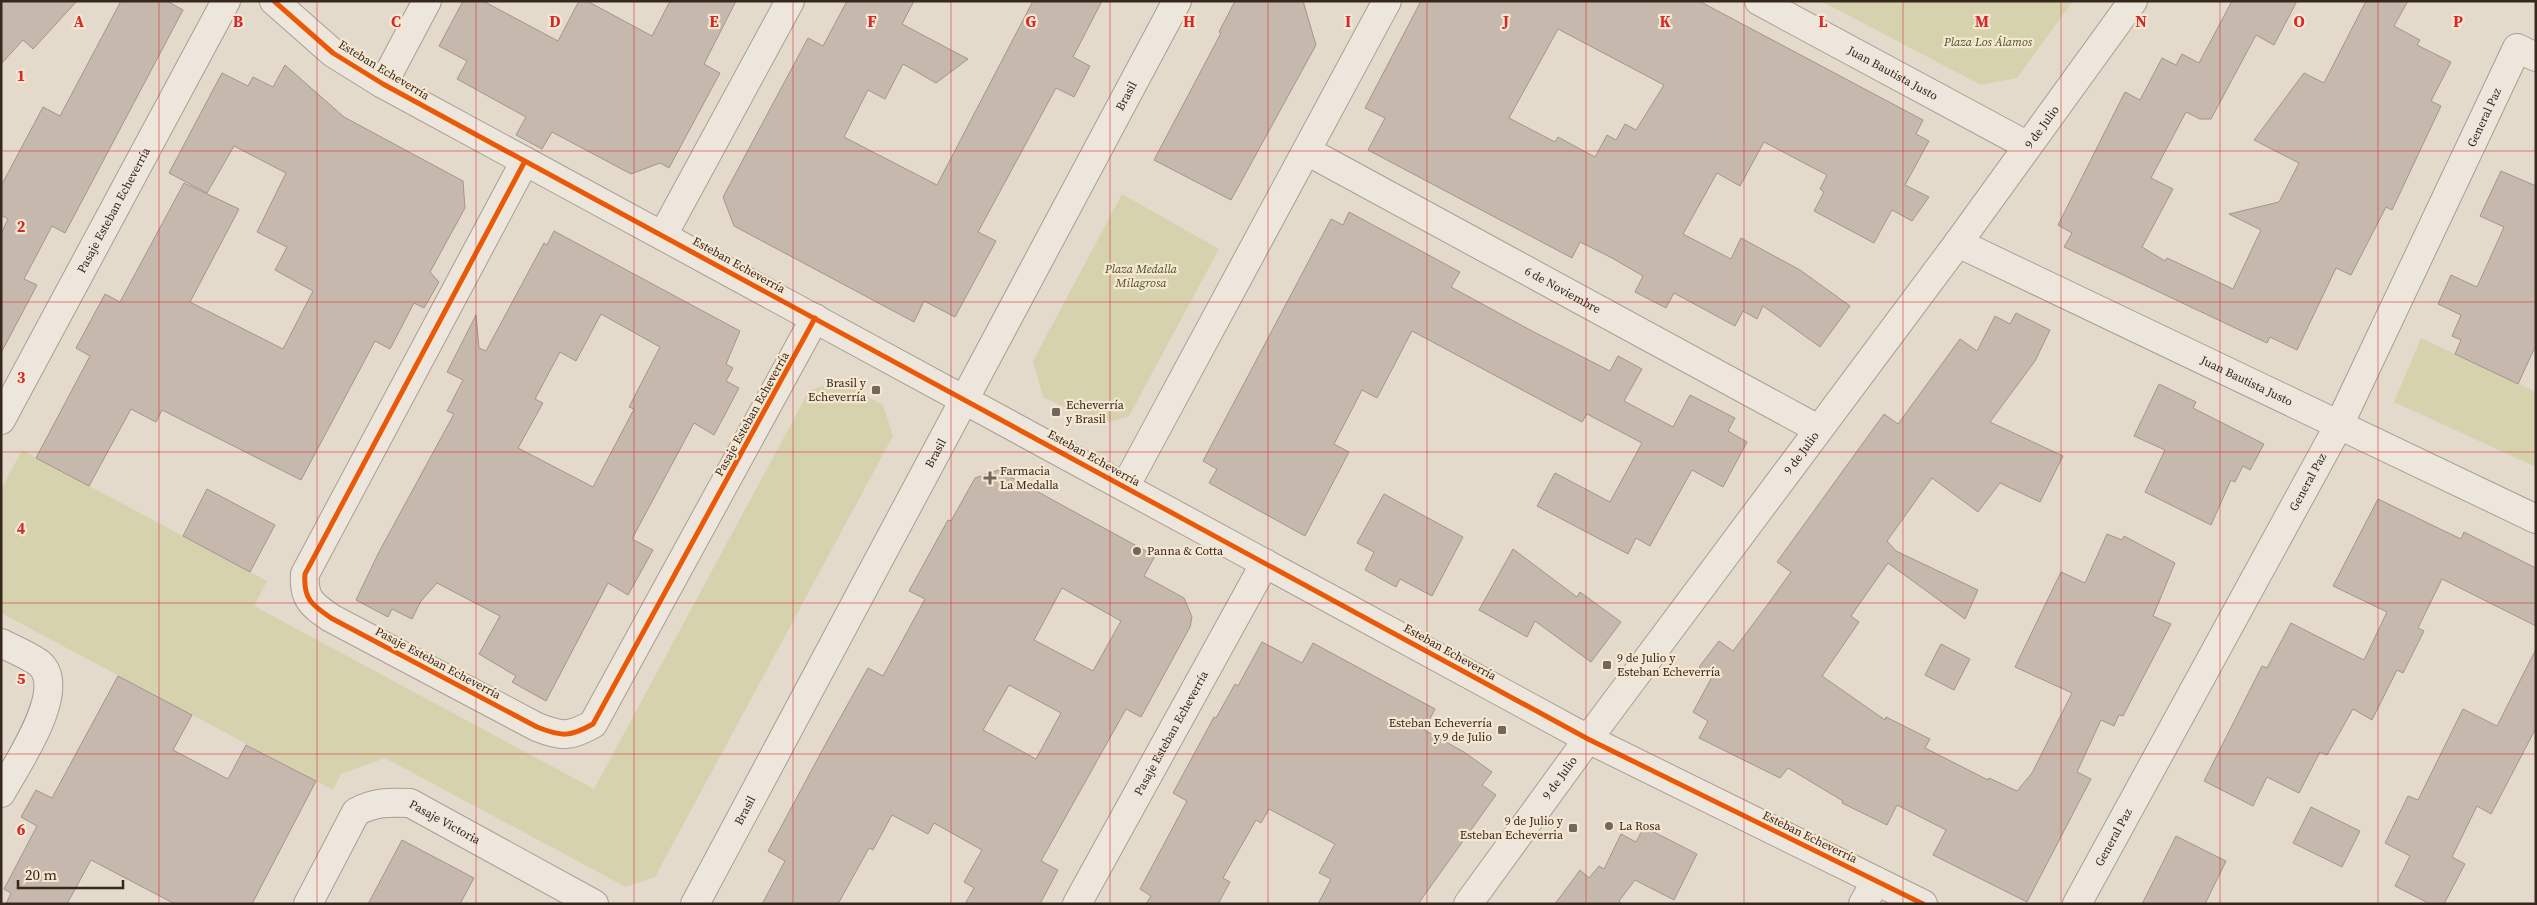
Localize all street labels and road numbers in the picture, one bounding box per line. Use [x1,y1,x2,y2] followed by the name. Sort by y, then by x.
[336,37,433,104] street label: Esteban Echeverría
[1844,42,1941,104] street label: Juan Bautista Justo
[1112,78,1141,113] street label: Brasil
[2463,85,2505,150] street label: General Paz
[2021,102,2063,152] street label: 9 de Julio
[73,144,154,276] street label: Pasaje Esteban Echeverría
[690,233,789,297] street label: Esteban Echeverría
[1522,263,1604,317] street label: 6 de Noviembre
[711,348,793,479] street label: Pasaje Esteban Echeverría
[2197,352,2296,410] street label: Juan Bautista Justo
[1045,426,1144,490] street label: Esteban Echeverría
[1780,428,1823,477] street label: 9 de Julio
[921,435,950,471] street label: Brasil
[2285,450,2330,514] street label: General Paz
[1401,620,1500,684] street label: Esteban Echeverría
[372,623,504,703] street label: Pasaje Esteban Echeverría
[1130,667,1212,799] street label: Pasaje Esteban Echeverría
[1539,753,1581,803] street label: 9 de Julio
[731,793,759,828] street label: Brasil
[406,796,484,848] street label: Pasaje Victoria
[2091,805,2136,869] street label: General Paz
[1760,807,1861,867] street label: Esteban Echeverría

